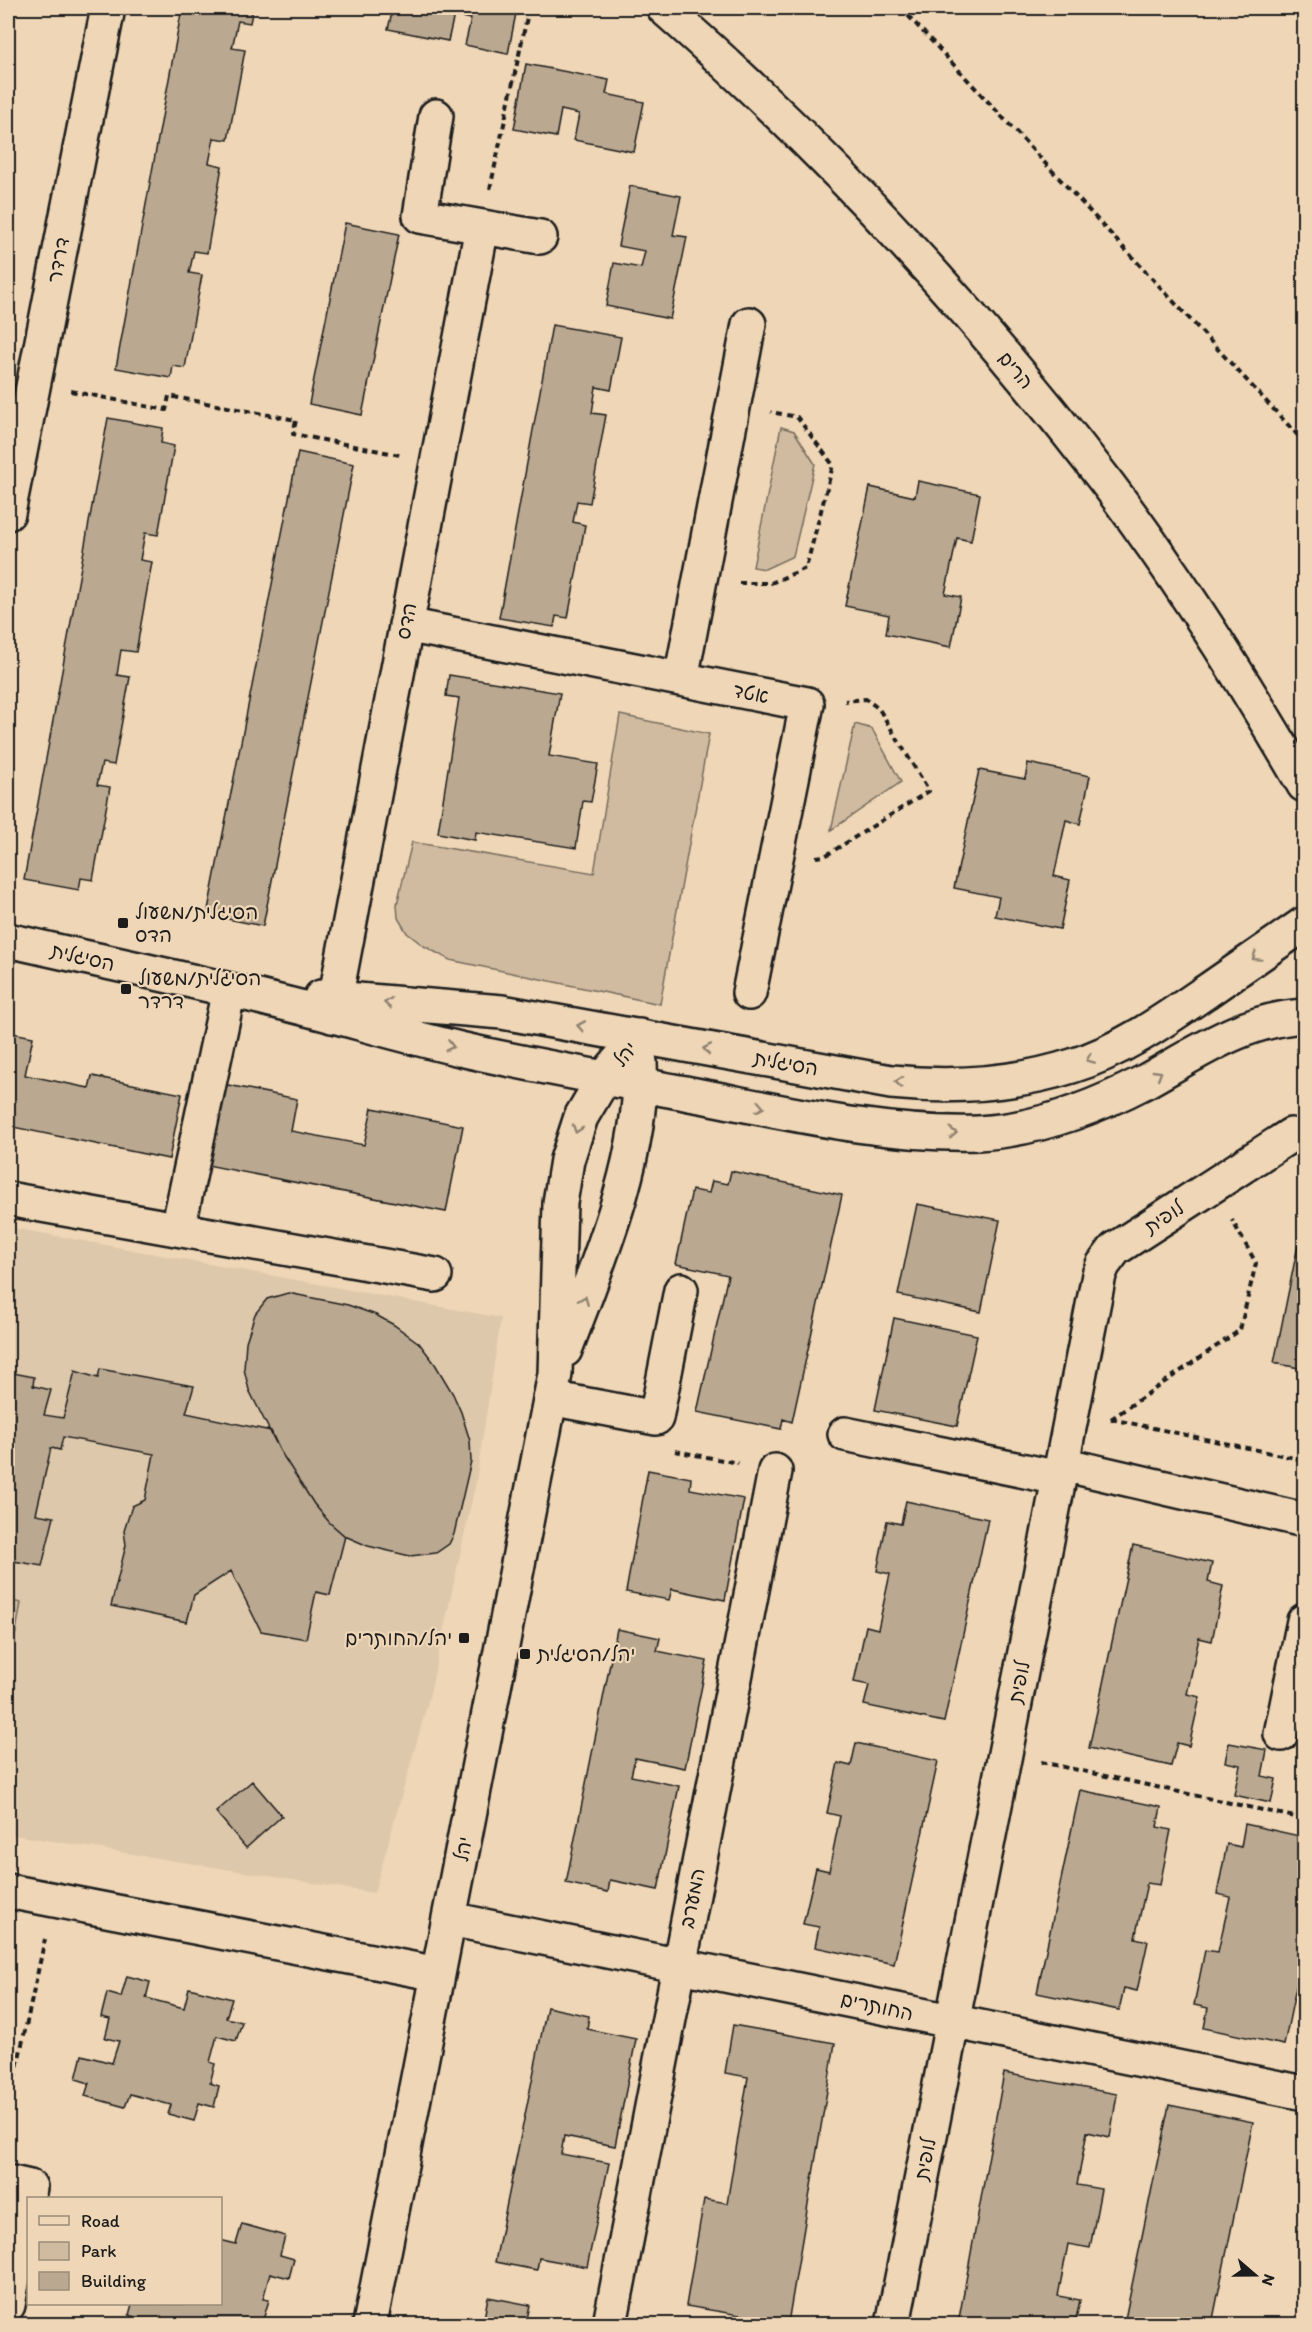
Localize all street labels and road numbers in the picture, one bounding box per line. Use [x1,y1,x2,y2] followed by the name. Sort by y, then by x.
[42,235,74,285] street label: דרדר
[993,346,1039,394] street label: הרים
[391,601,421,641] street label: הדס
[731,678,771,708] street label: אטד
[48,938,117,976] street label: הסיגלית
[608,1037,642,1071] street label: יהל
[751,1045,820,1080] street label: הסיגלית
[1139,1195,1189,1239] street label: לופית
[1003,1658,1035,1706] street label: לופית
[449,1835,477,1863] street label: יהל
[674,1866,710,1930] street label: המערב
[838,1987,916,2025] street label: החותרים
[909,2135,941,2183] street label: לופית

